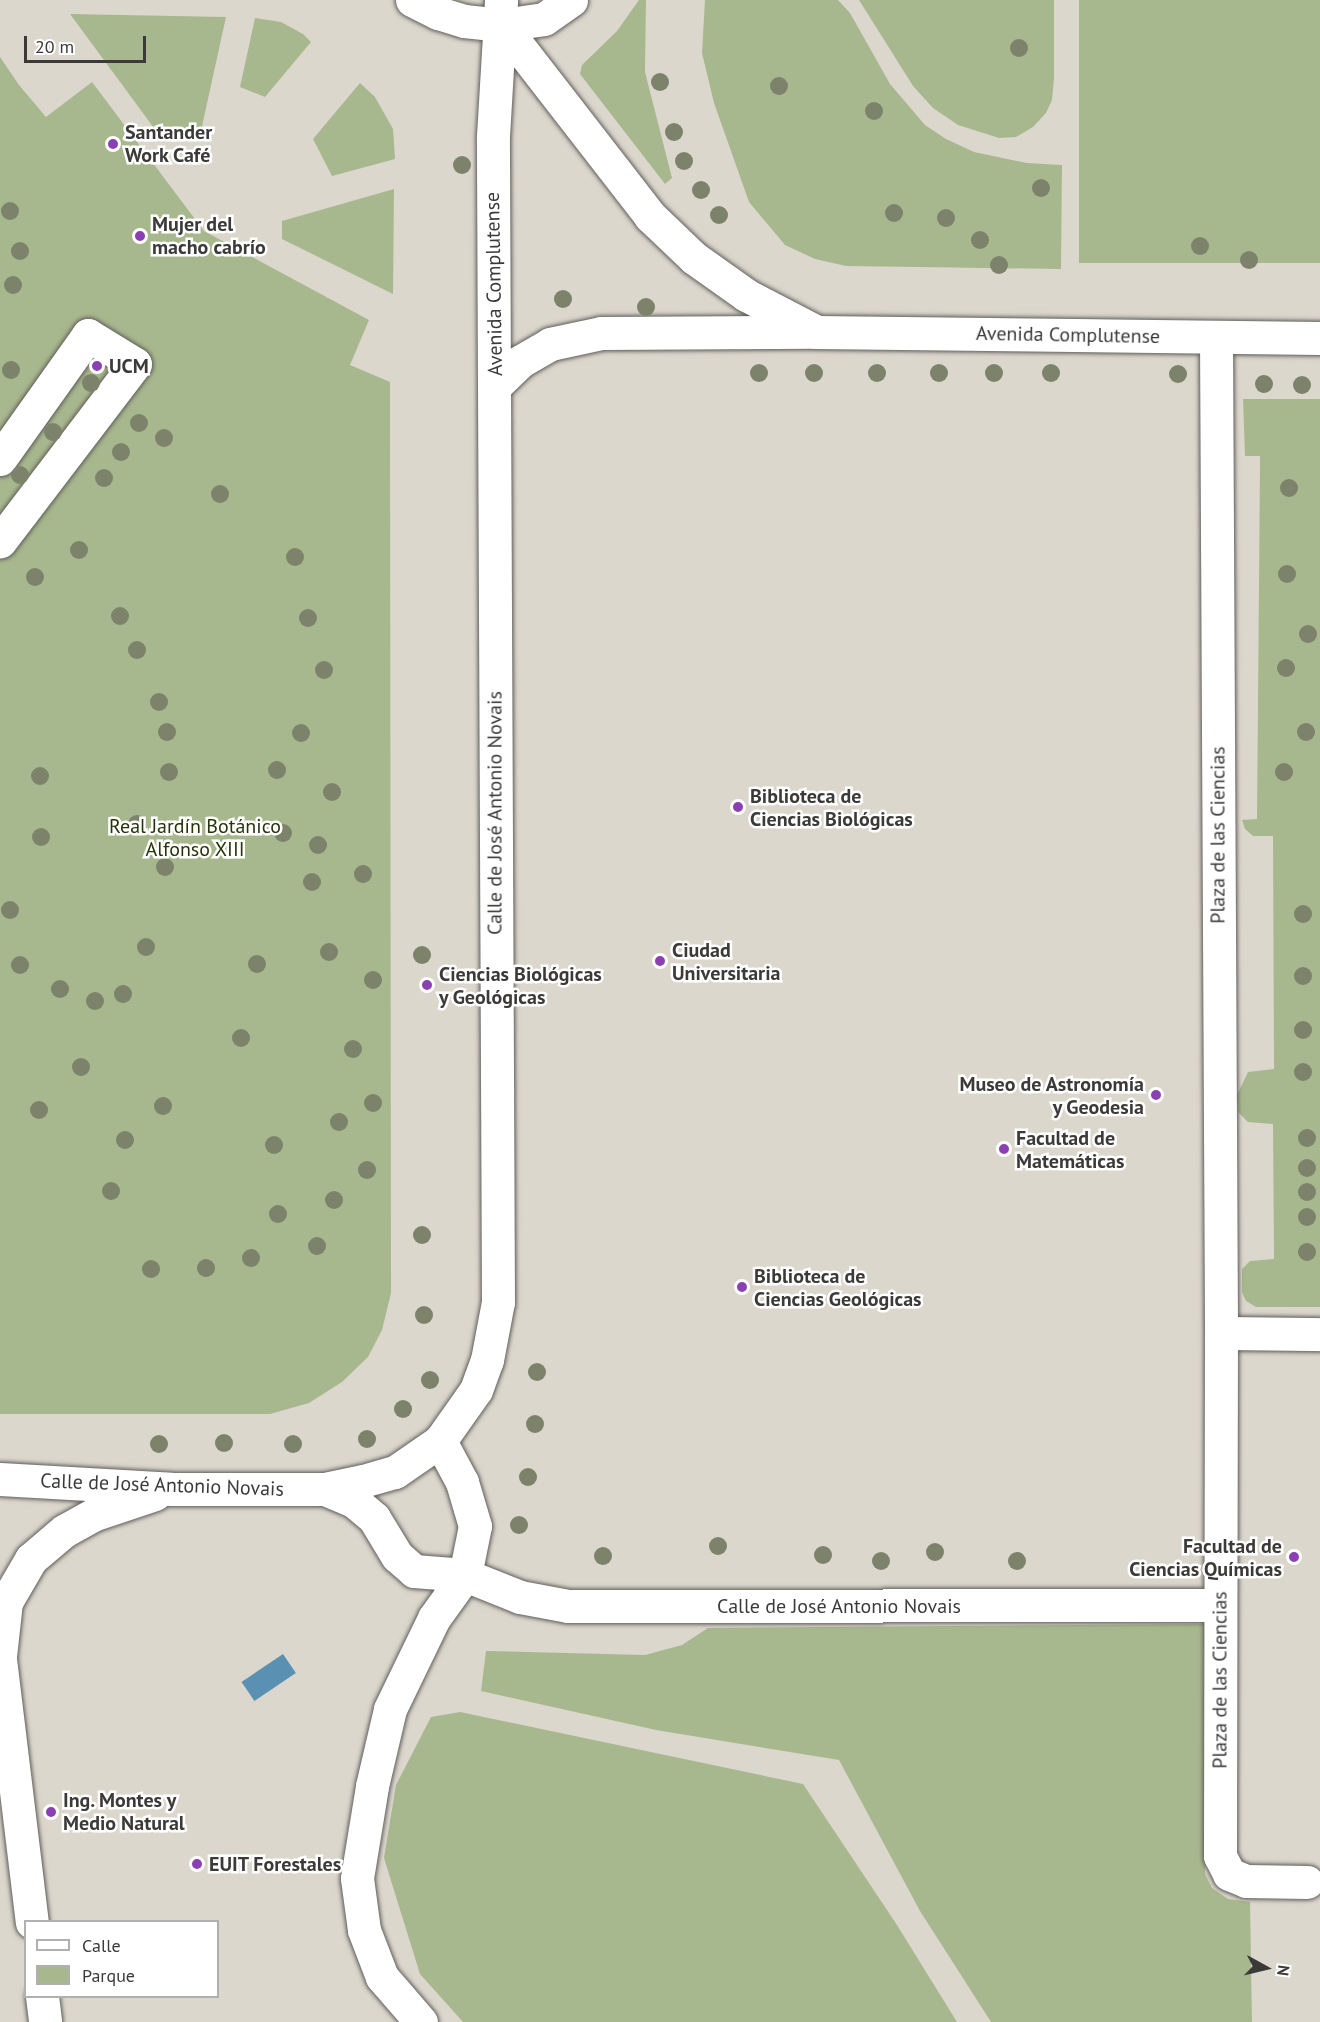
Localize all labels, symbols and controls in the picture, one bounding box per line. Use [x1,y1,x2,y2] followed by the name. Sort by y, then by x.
[27,24,148,62] scale bar
[35,35,74,58] text: 20 m
[125,120,212,167] place label: Santander Work Café
[106,137,120,151] marker: Santander Work Café
[480,192,508,376] street label: Avenida Complutense
[152,213,266,260] place label: Mujer del macho cabrío
[133,229,147,243] marker: Mujer del macho cabrío
[976,321,1160,349] street label: Avenida Complutense
[109,354,149,378] place label: UCM
[90,359,104,373] marker: UCM
[483,691,507,935] street label: Calle de José Antonio Novais
[1206,746,1230,924] street label: Plaza de las Ciencias
[750,784,913,831] place label: Biblioteca de Ciencias Biológicas
[731,800,745,814] marker: Biblioteca de Ciencias Biológicas
[109,814,281,861] park label: Real Jardín Botánico Alfonso XIII
[672,938,780,985] place label: Ciudad Universitaria
[653,954,667,968] marker: Ciudad Universitaria
[439,962,602,1009] place label: Ciencias Biológicas y Geológicas
[420,978,434,992] marker: Ciencias Biológicas y Geológicas
[959,1072,1144,1119] place label: Museo de Astronomía y Geodesia
[1149,1088,1163,1102] marker: Museo de Astronomía y Geodesia
[1016,1126,1124,1173] place label: Facultad de Matemáticas
[997,1142,1011,1156] marker: Facultad de Matemáticas
[754,1264,922,1311] place label: Biblioteca de Ciencias Geológicas
[735,1280,749,1294] marker: Biblioteca de Ciencias Geológicas
[39,1469,285,1501] street label: Calle de José Antonio Novais
[1129,1534,1282,1581] place label: Facultad de Ciencias Químicas
[1287,1550,1301,1564] marker: Facultad de Ciencias Químicas
[1208,1591,1232,1769] street label: Plaza de las Ciencias
[717,1594,961,1618] street label: Calle de José Antonio Novais
[63,1788,185,1835] place label: Ing. Montes y Medio Natural
[44,1805,58,1819] marker: Ing. Montes y Medio Natural
[209,1852,342,1876] place label: EUIT Forestales
[190,1857,204,1871] marker: EUIT Forestales
[24,1920,219,1998] legend
[82,1934,121,1957] text: Calle
[1236,1938,1296,1998] north arrow
[82,1964,135,1987] text: Parque
[1273,1964,1294,1977] text: N

